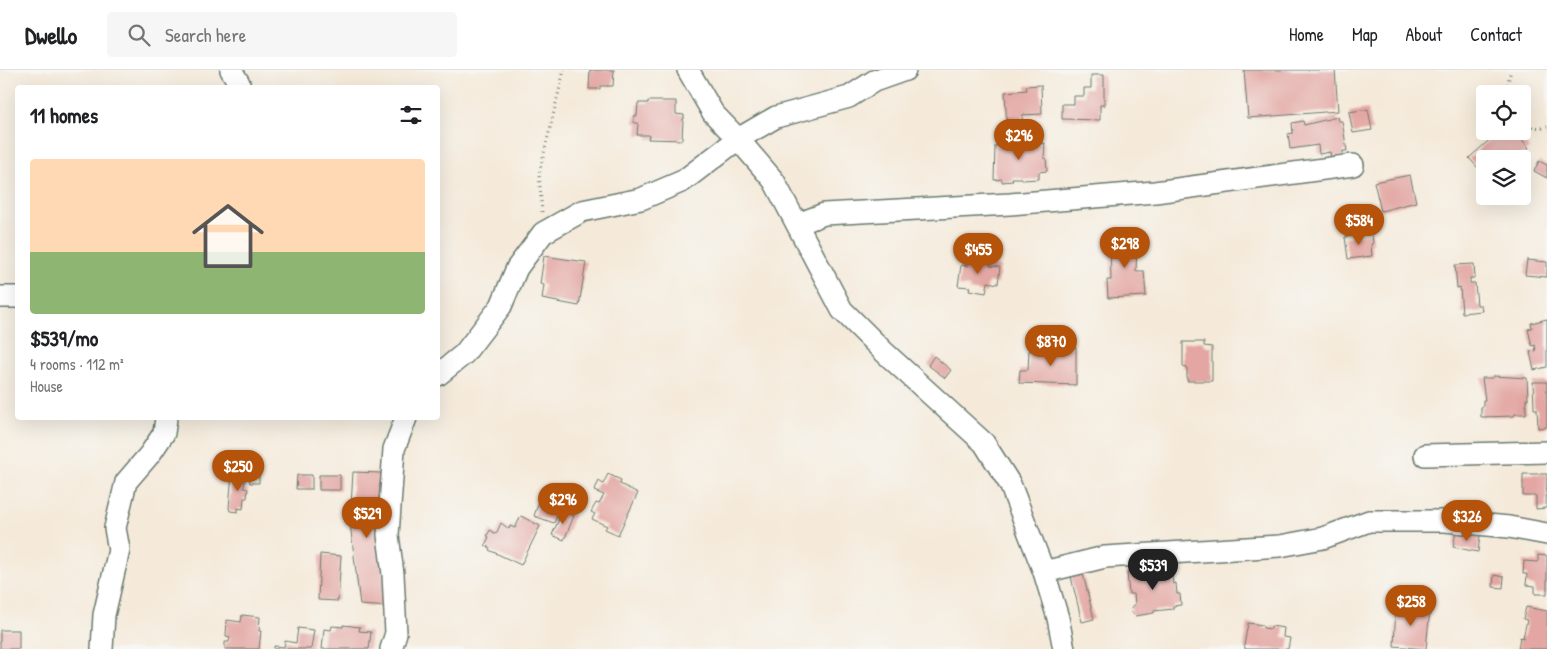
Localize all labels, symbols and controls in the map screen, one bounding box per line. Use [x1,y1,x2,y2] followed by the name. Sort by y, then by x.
[107,12,457,57] search box
[25,19,77,51] text: Dwello
[125,21,153,49] icon: search
[165,22,246,48] text: Search here
[1289,22,1324,47] text: Home
[1352,22,1377,47] text: Map
[1405,22,1442,47] text: About
[1470,22,1522,47] text: Contact
[1476,85,1531,205] map controls
[1476,85,1531,140] button: locate
[30,101,98,130] text: 11 homes
[397,101,425,129] icon: filters
[989,118,1049,161] pin: $296
[1005,124,1033,146] text: $296
[1476,150,1531,205] button: layers
[183,191,273,281] icon: home
[1329,204,1389,246] pin: $584
[1345,209,1373,231] text: $584
[1095,226,1155,269] pin: $298
[948,232,1008,275] pin: $455
[1111,232,1139,254] text: $298
[964,238,992,260] text: $455
[30,324,98,353] text: $539/mo
[1021,324,1081,367] pin: $870
[1036,330,1066,352] text: $870
[30,353,124,375] text: 4 rooms · 112 m²
[30,375,63,397] text: House
[208,450,268,492] pin: $250
[223,455,253,477] text: $250
[533,482,593,525] pin: $296
[549,488,577,510] text: $296
[337,496,397,539] pin: $529
[1437,500,1497,542] pin: $326
[353,502,381,524] text: $529
[1452,505,1482,527] text: $326
[1123,548,1183,591] pin: $539
[1139,554,1167,576] text: $539
[1381,584,1441,627] pin: $258
[1396,590,1426,612] text: $258

